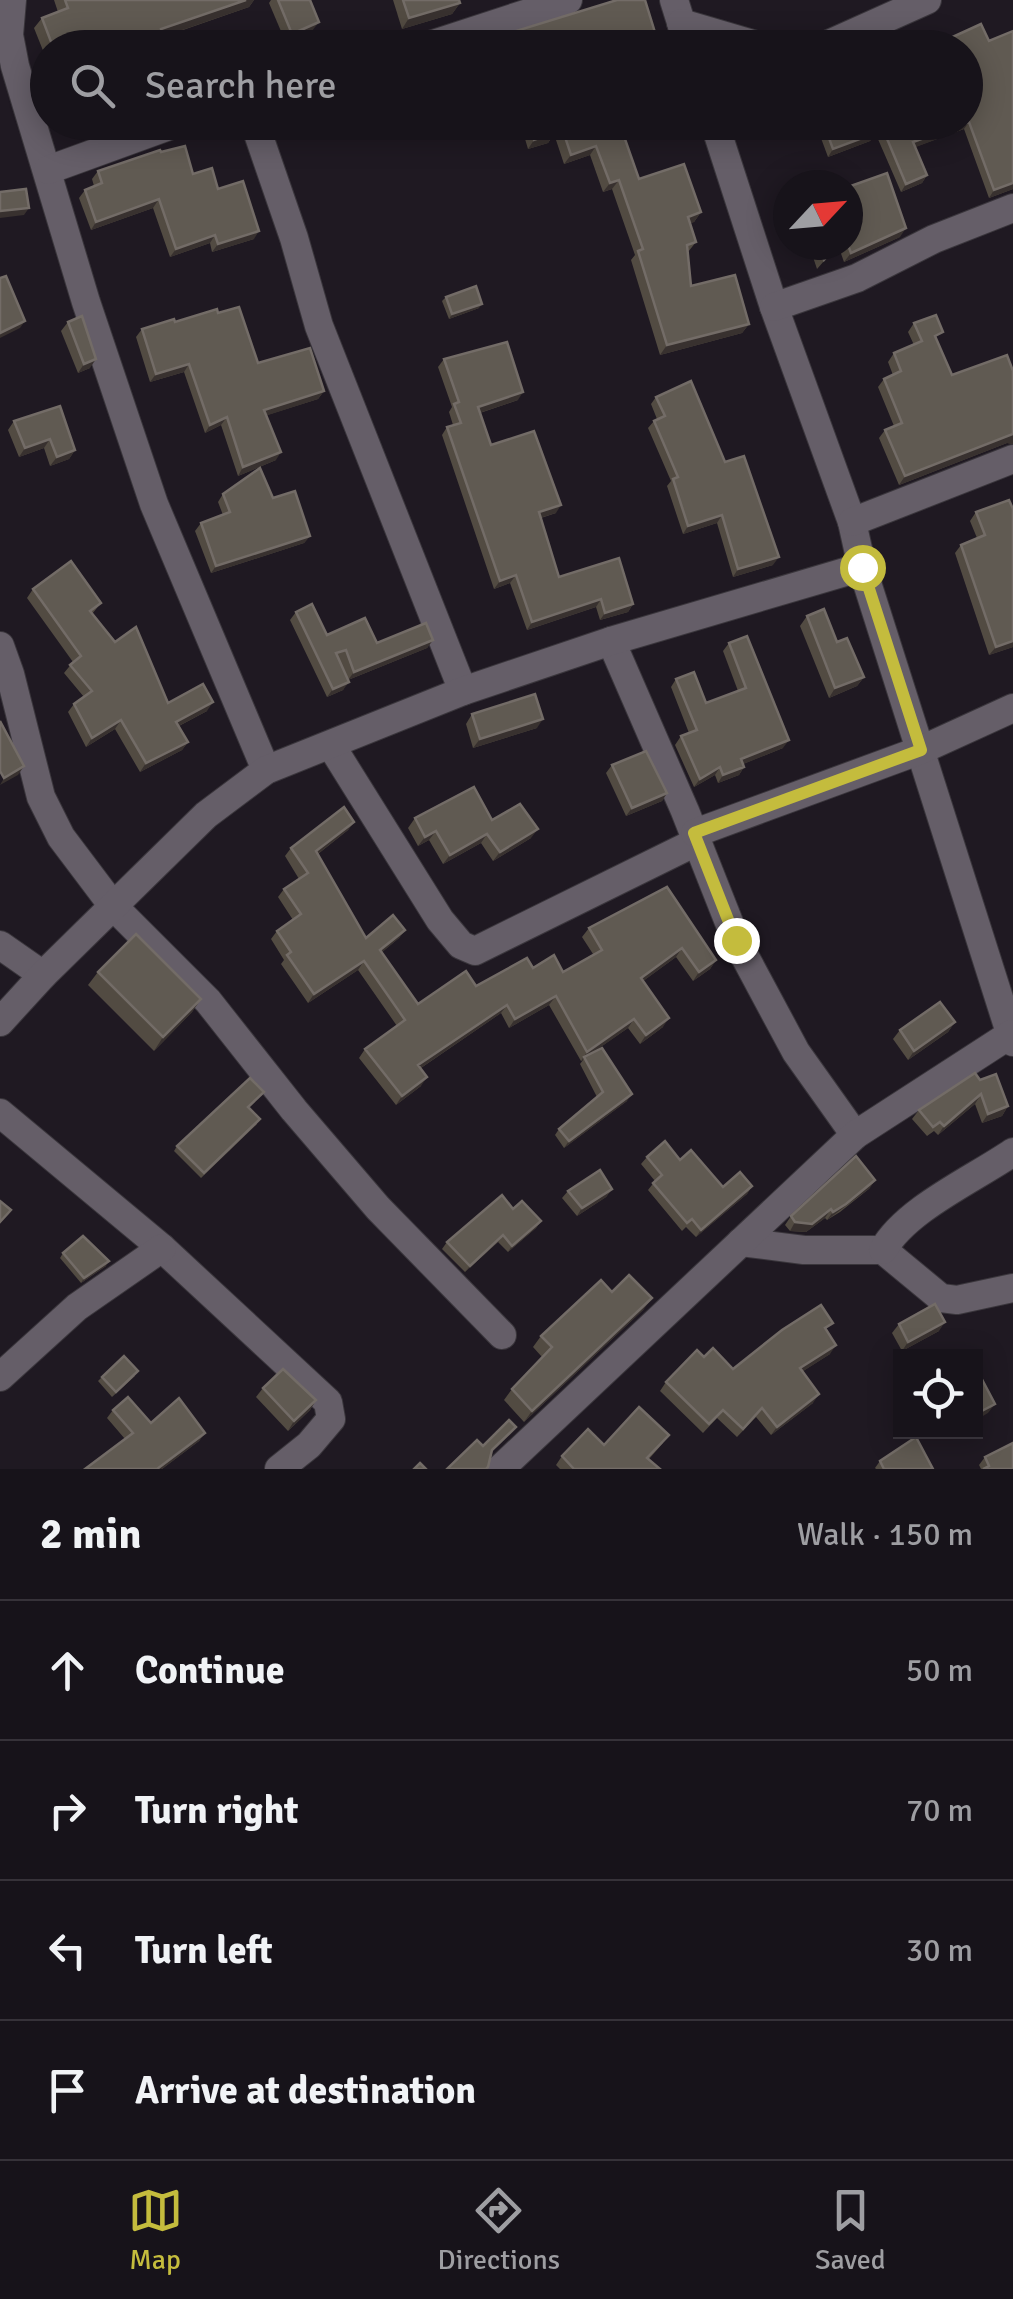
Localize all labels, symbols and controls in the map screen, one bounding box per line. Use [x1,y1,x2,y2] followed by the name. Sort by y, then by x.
[30,30,983,140] search box
[65,58,120,113] icon: search
[145,62,337,109] text: Search here
[773,170,863,260] north arrow
[840,545,886,591] route start
[714,918,760,964] route end
[893,1349,983,1439] map controls
[893,1349,983,1439] button: locate
[40,1509,141,1560] text: 2 min
[797,1515,973,1554] text: Walk · 150 m
[40,1643,95,1698] icon: ahead
[135,1647,285,1694] text: Continue
[906,1651,973,1690] text: 50 m
[40,1783,95,1838] icon: right
[135,1787,299,1834] text: Turn right
[906,1791,973,1830] text: 70 m
[40,1923,95,1978] icon: left
[135,1927,273,1974] text: Turn left
[906,1931,973,1970] text: 30 m
[40,2063,95,2118] icon: arrive
[135,2067,476,2114] text: Arrive at destination
[128,2183,183,2277] tab: Map
[438,2183,560,2277] tab: Directions
[815,2183,885,2277] tab: Saved

